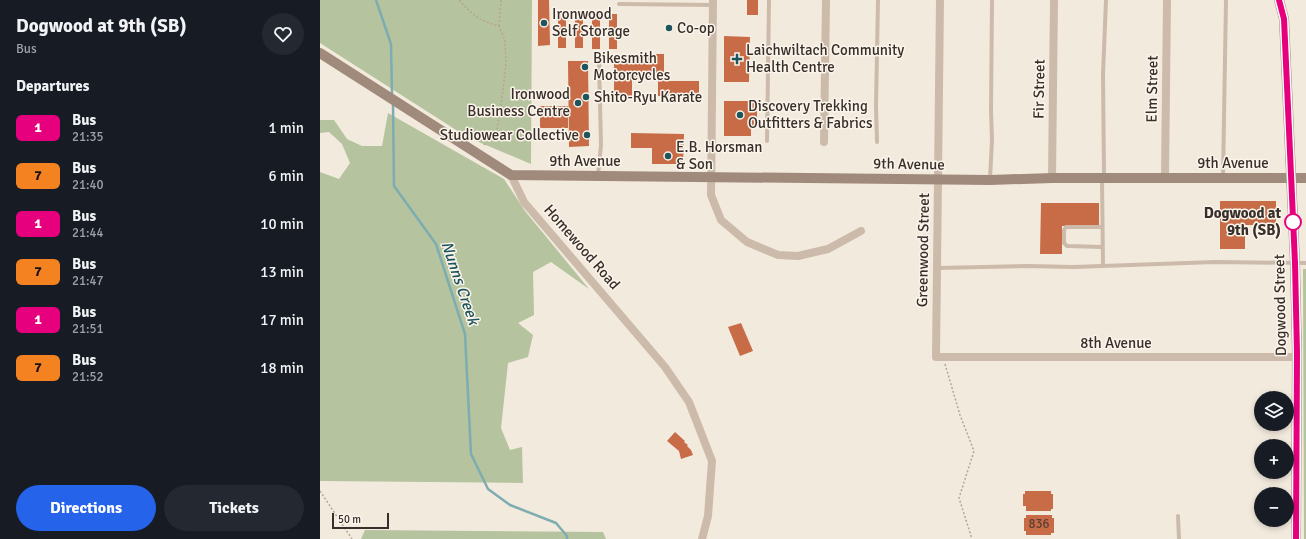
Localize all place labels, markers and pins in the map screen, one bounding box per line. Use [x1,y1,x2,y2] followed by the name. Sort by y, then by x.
[552,5,630,40] place label: Ironwood Self Storage
[539,18,549,28] marker: Ironwood Self Storage
[677,19,715,37] place label: Co-op
[664,23,674,33] marker: Co-op
[746,41,904,76] place label: Laichwiltach Community Health Centre
[593,49,671,84] place label: Bikesmith Motorcycles
[731,53,743,65] marker: Laichwiltach Community Health Centre
[580,62,590,72] marker: Bikesmith Motorcycles
[467,85,570,120] place label: Ironwood Business Centre
[594,88,702,106] place label: Shito-Ryu Karate
[581,92,591,102] marker: Shito-Ryu Karate
[748,97,873,132] place label: Discovery Trekking Outfitters & Fabrics
[573,98,583,108] marker: Ironwood Business Centre
[735,110,745,120] marker: Discovery Trekking Outfitters & Fabrics
[440,126,579,144] place label: Studiowear Collective
[582,130,592,140] marker: Studiowear Collective
[676,138,763,173] place label: E.B. Horsman & Son
[663,151,673,161] marker: E.B. Horsman & Son
[1204,204,1281,239] place label: Dogwood at 9th (SB)
[1284,213,1302,231] marker: Dogwood at 9th (SB)

